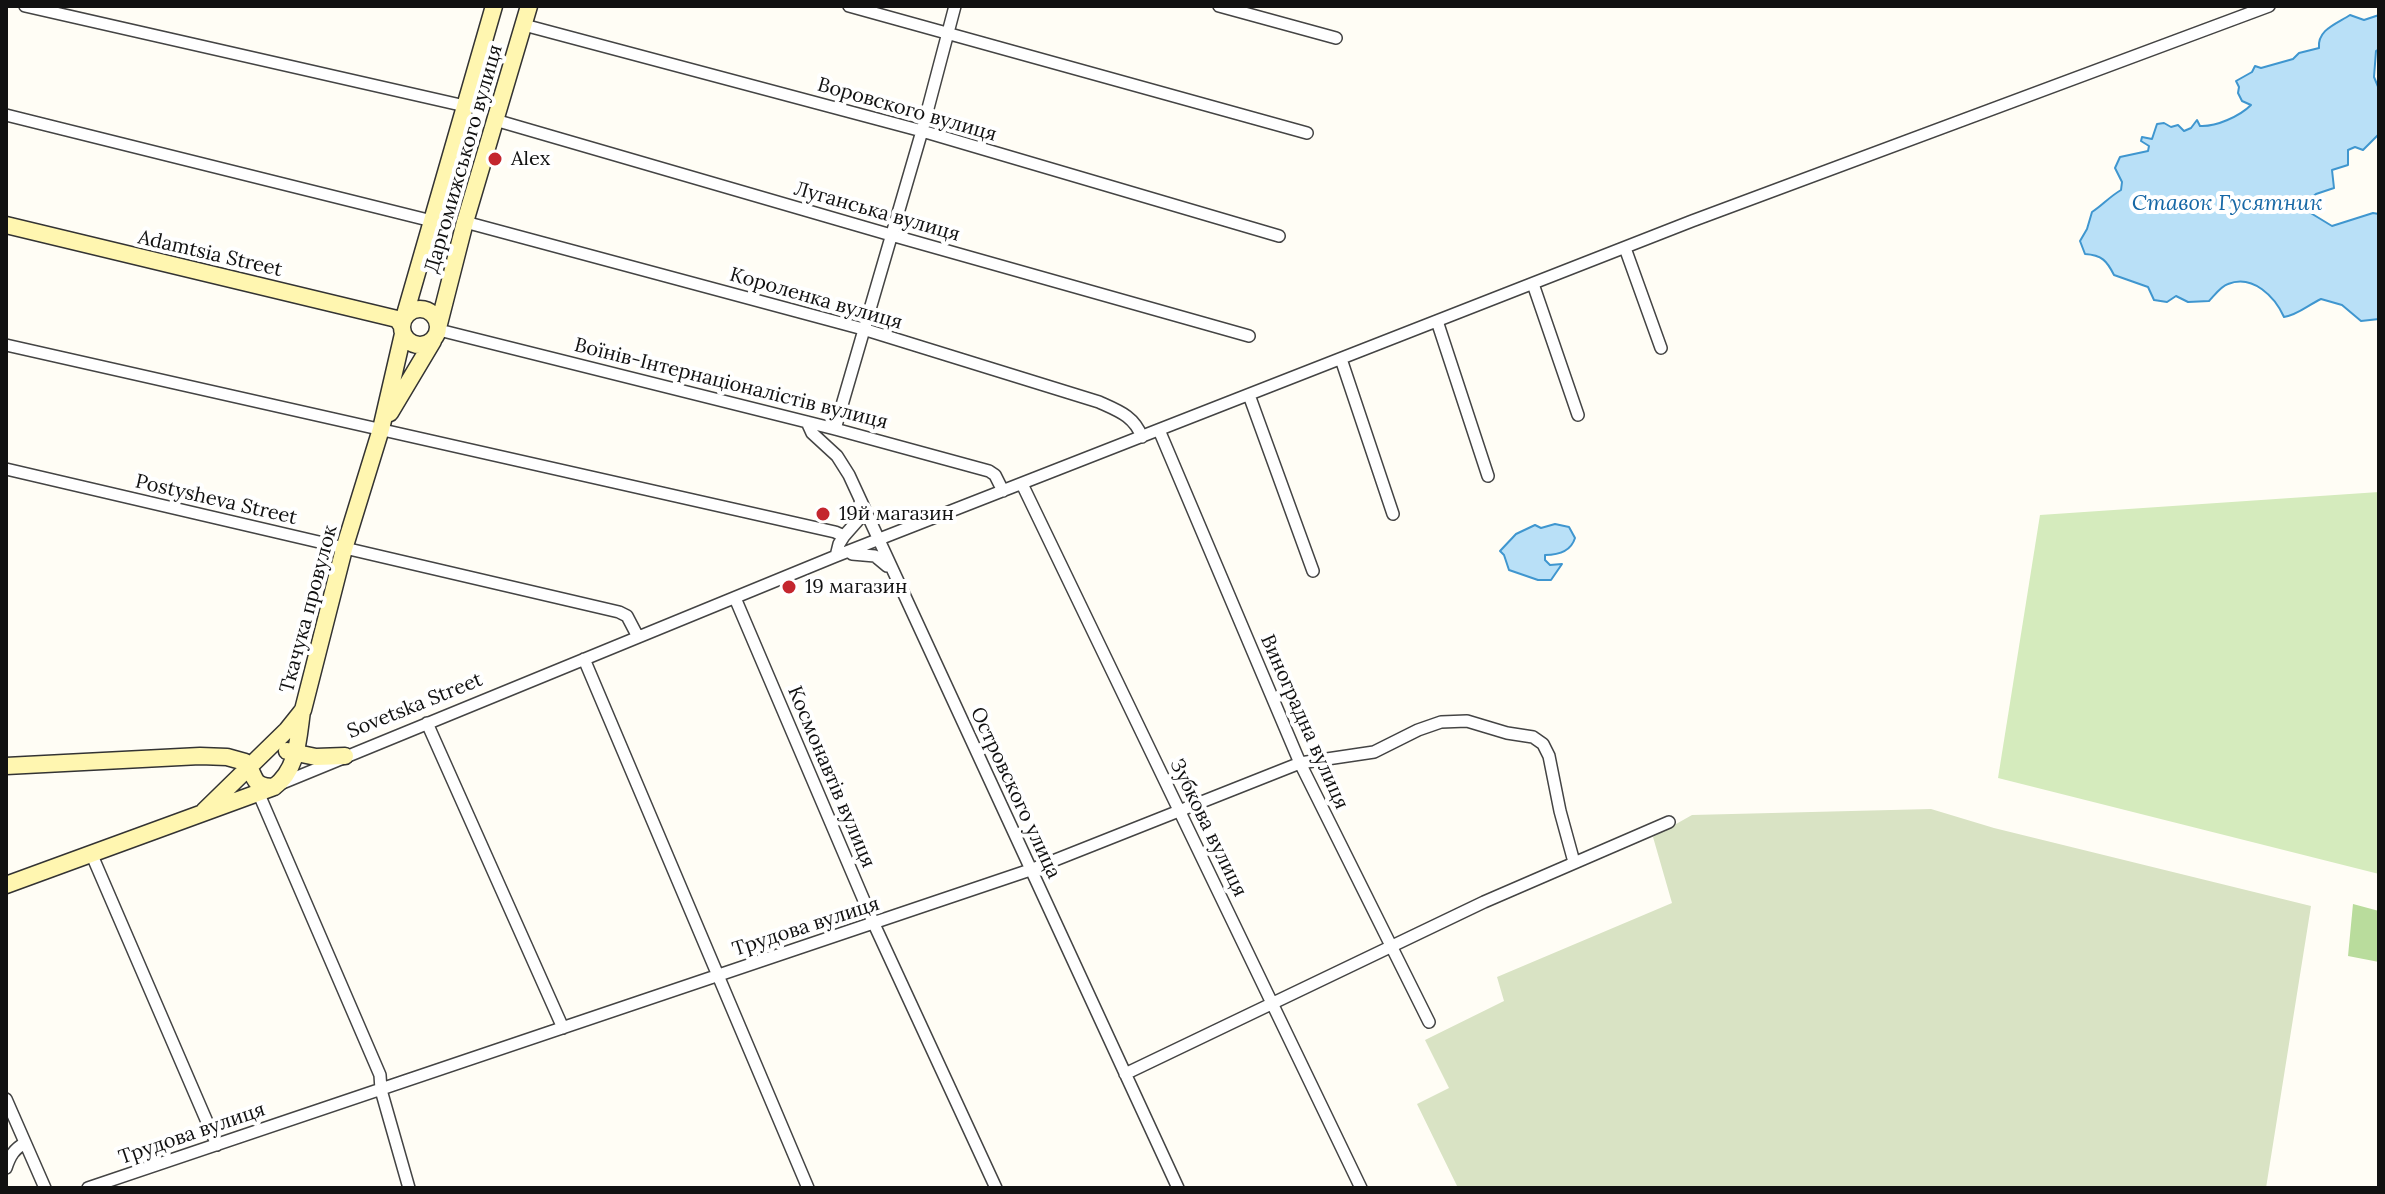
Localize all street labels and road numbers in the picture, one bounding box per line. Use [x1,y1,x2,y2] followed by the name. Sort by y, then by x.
[420,42,508,276] street label: Даргомижського вулиця
[815,73,999,147] street label: Воровского вулиця
[791,177,963,247] street label: Луганська вулиця
[135,226,285,282] street label: Adamtsia Street
[727,263,905,335] street label: Короленка вулиця
[572,333,890,435] street label: Воїнів-Інтернаціоналістів вулиця
[133,470,299,530] street label: Postysheva Street
[275,522,343,696] street label: Ткачука провулок
[1255,631,1353,813] street label: Виноградна вулиця
[344,668,486,744] street label: Sovetska Street
[782,683,880,871] street label: Космонавтів вулиця
[965,703,1065,883] street label: Островского улица
[1164,755,1252,901] street label: Зубкова вулиця
[729,892,883,962] street label: Трудова вулиця
[116,1098,268,1170] street label: Трудова вулиця

